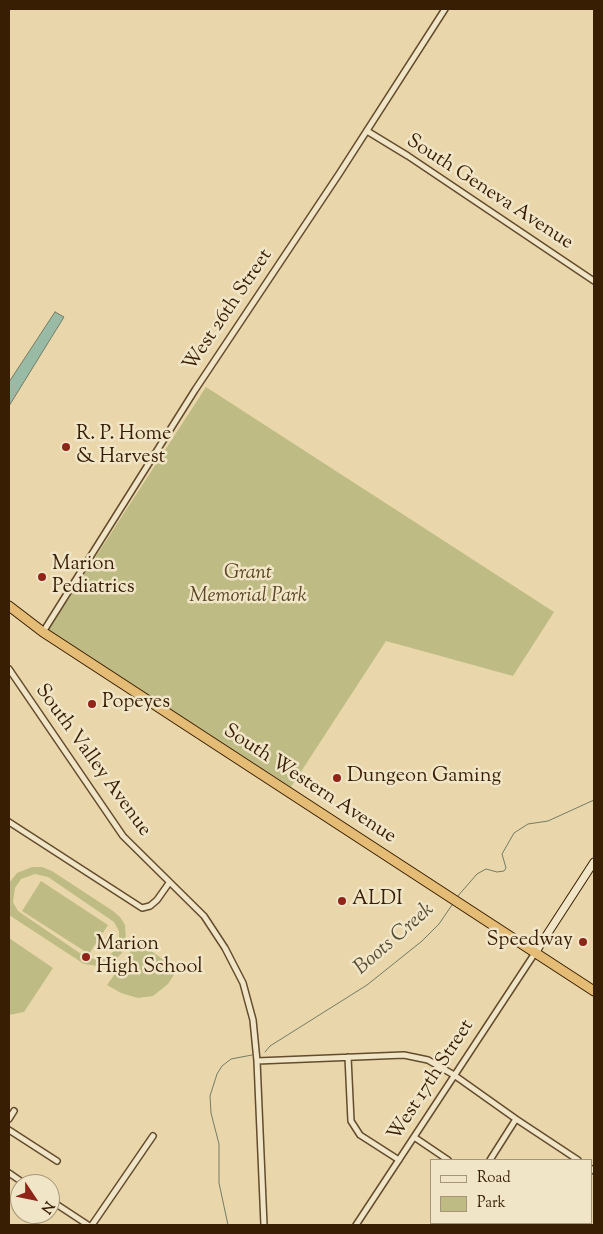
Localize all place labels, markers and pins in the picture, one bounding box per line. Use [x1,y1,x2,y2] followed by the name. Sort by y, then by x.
[76,424,171,471] place label: R. P. Home & Harvest
[60,441,72,453] marker: R. P. Home & Harvest
[52,554,135,601] place label: Marion Pediatrics
[36,571,48,583] marker: Marion Pediatrics
[102,692,170,716] place label: Popeyes
[86,698,98,710] marker: Popeyes
[347,766,501,790] place label: Dungeon Gaming
[331,772,343,784] marker: Dungeon Gaming
[352,889,403,913] place label: ALDI
[336,895,348,907] marker: ALDI
[486,930,573,954] place label: Speedway
[96,934,203,981] place label: Marion High School
[577,936,589,948] marker: Speedway
[80,951,92,963] marker: Marion High School

